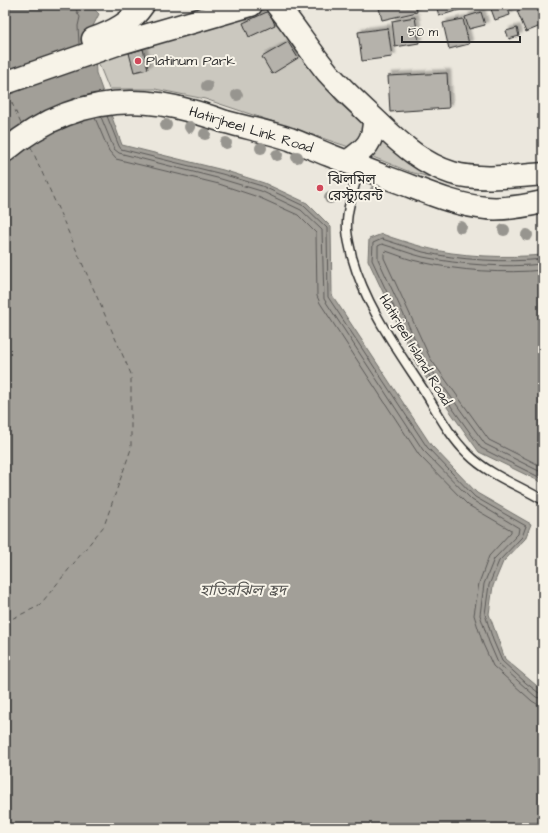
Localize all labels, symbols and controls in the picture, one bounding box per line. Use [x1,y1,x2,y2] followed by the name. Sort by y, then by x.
[402,18,520,44] scale bar
[408,24,439,41] text: 50 m
[146,51,235,71] place label: Platinum Park
[133,56,143,66] marker: Platinum Park
[187,102,315,158] street label: Hatirjheel Link Road
[327,170,384,206] place label: ঝিলমিল রেস্ট্যুরেন্ট
[315,183,325,193] marker: ঝিলমিল রেস্ট্যুরেন্ট
[374,290,456,410] street label: Hatirjeel Island Road
[200,580,289,601] water label: হাতিরঝিল হ্রদ

